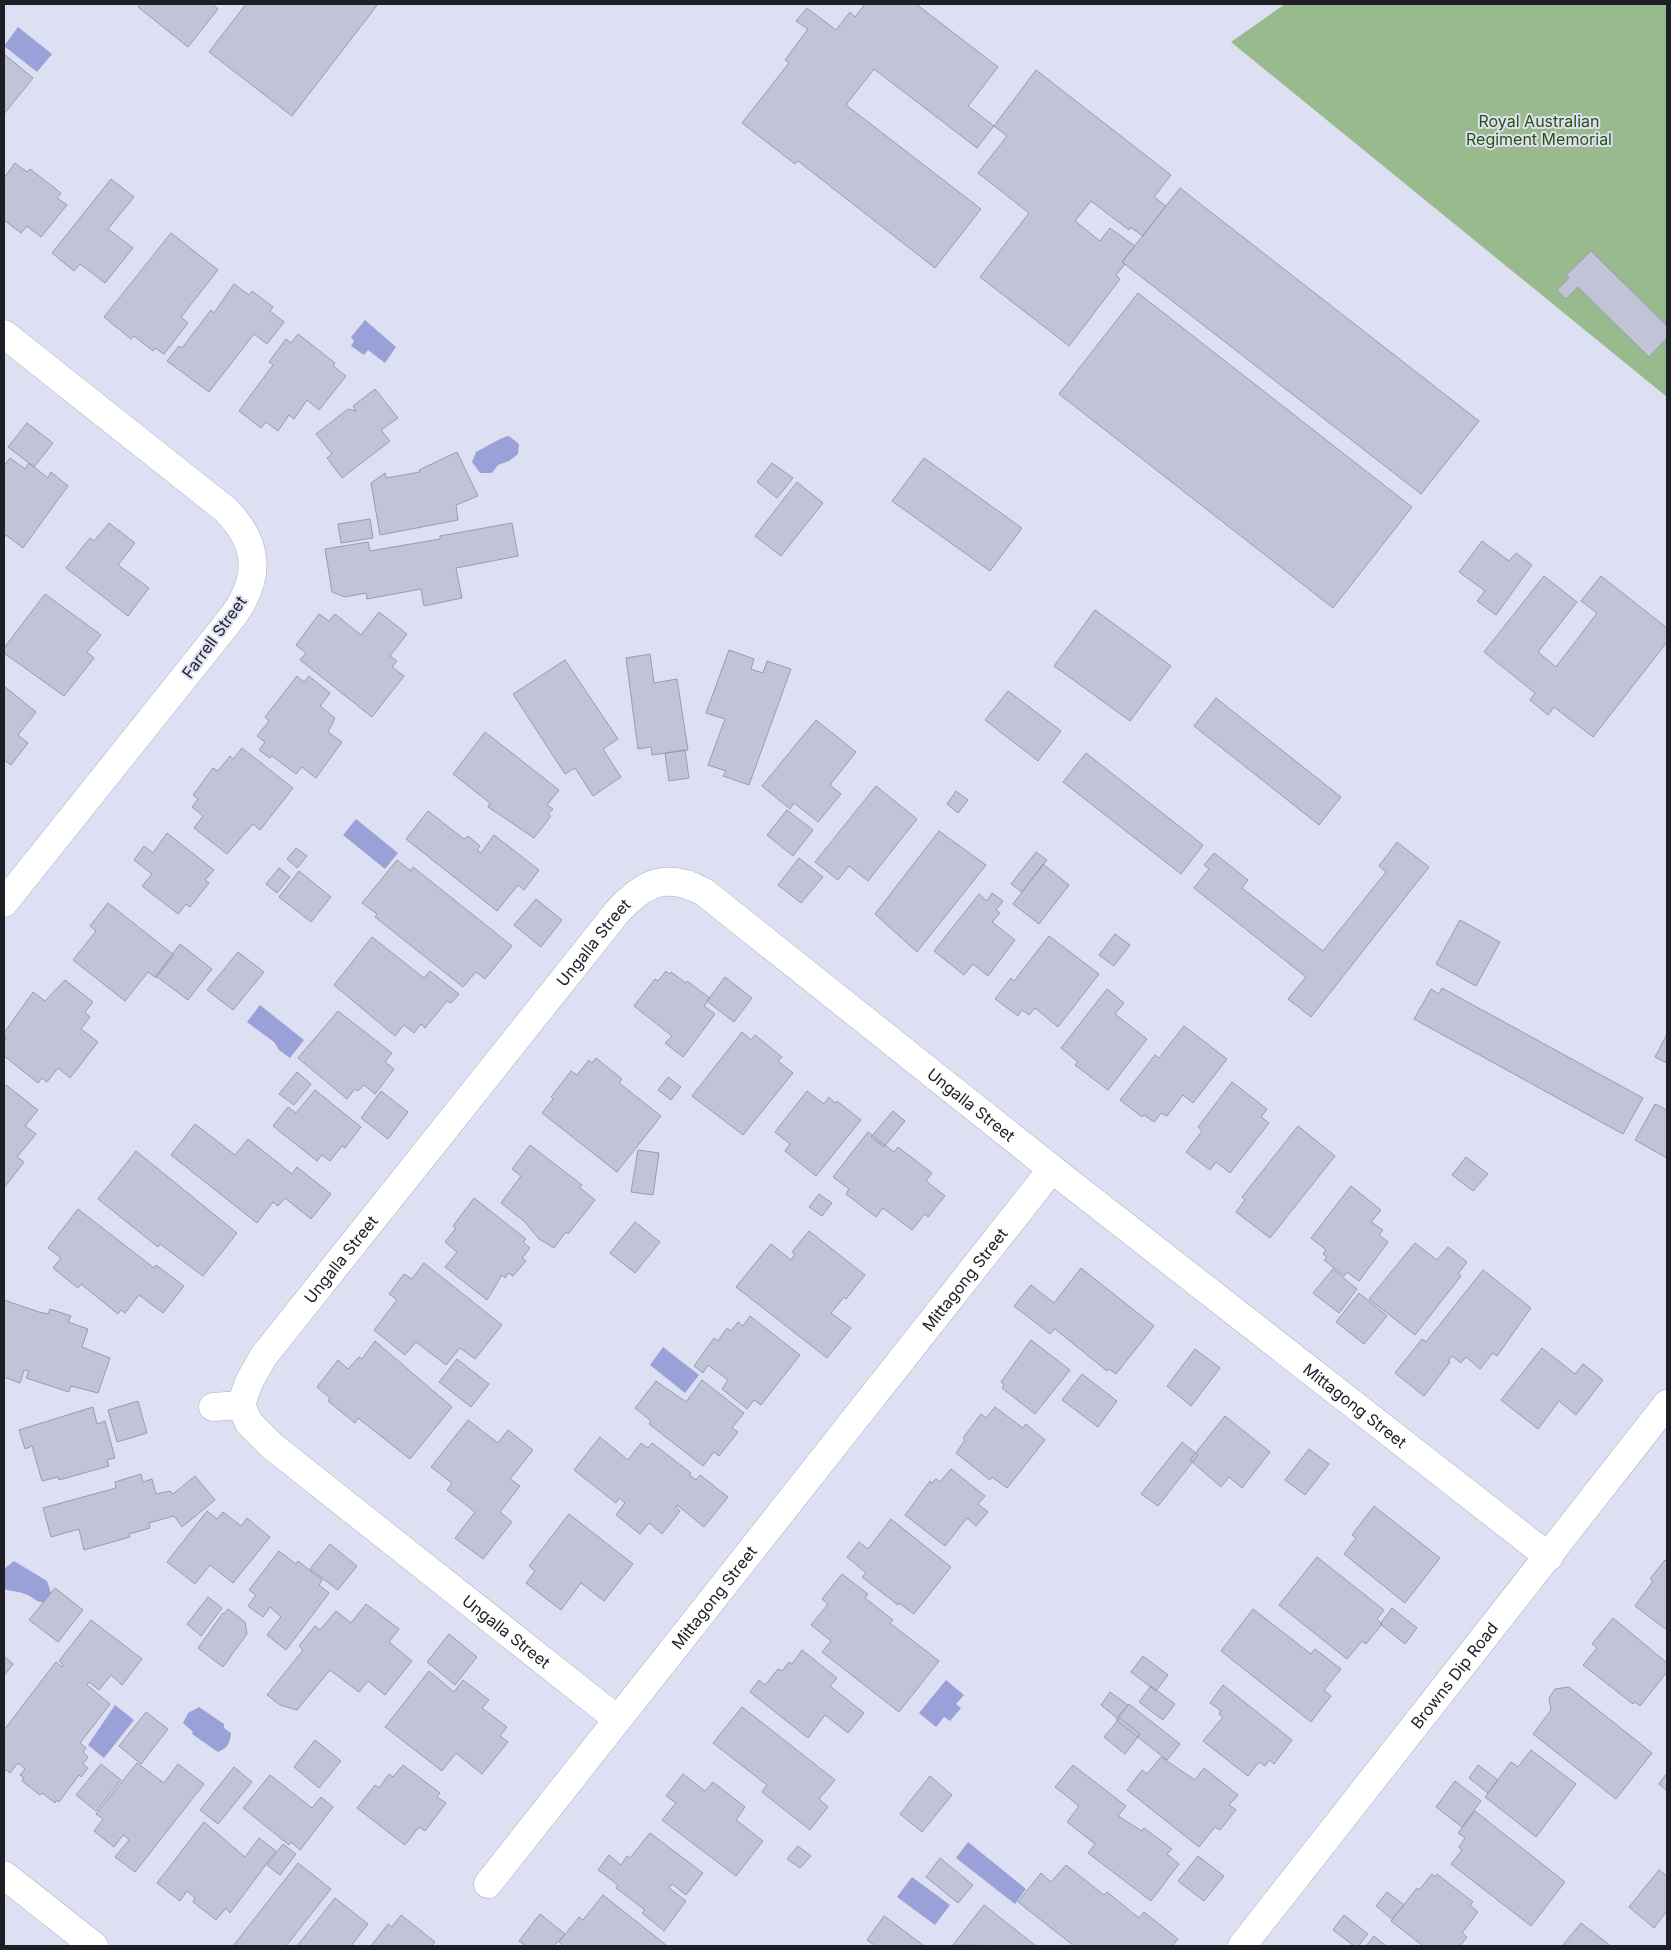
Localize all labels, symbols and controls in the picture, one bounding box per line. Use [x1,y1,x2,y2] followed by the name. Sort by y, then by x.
[1466,111,1612,149] park label: Royal Australian Regiment Memorial
[177,592,251,682] street label: Farrell Street
[552,894,634,990] street label: Ungalla Street
[923,1064,1019,1146] street label: Ungalla Street
[300,1211,382,1307] street label: Ungalla Street
[918,1224,1012,1335] street label: Mittagong Street
[1299,1359,1411,1452] street label: Mittagong Street
[667,1542,761,1653] street label: Mittagong Street
[458,1590,554,1672] street label: Ungalla Street
[1406,1618,1502,1732] street label: Browns Dip Road

